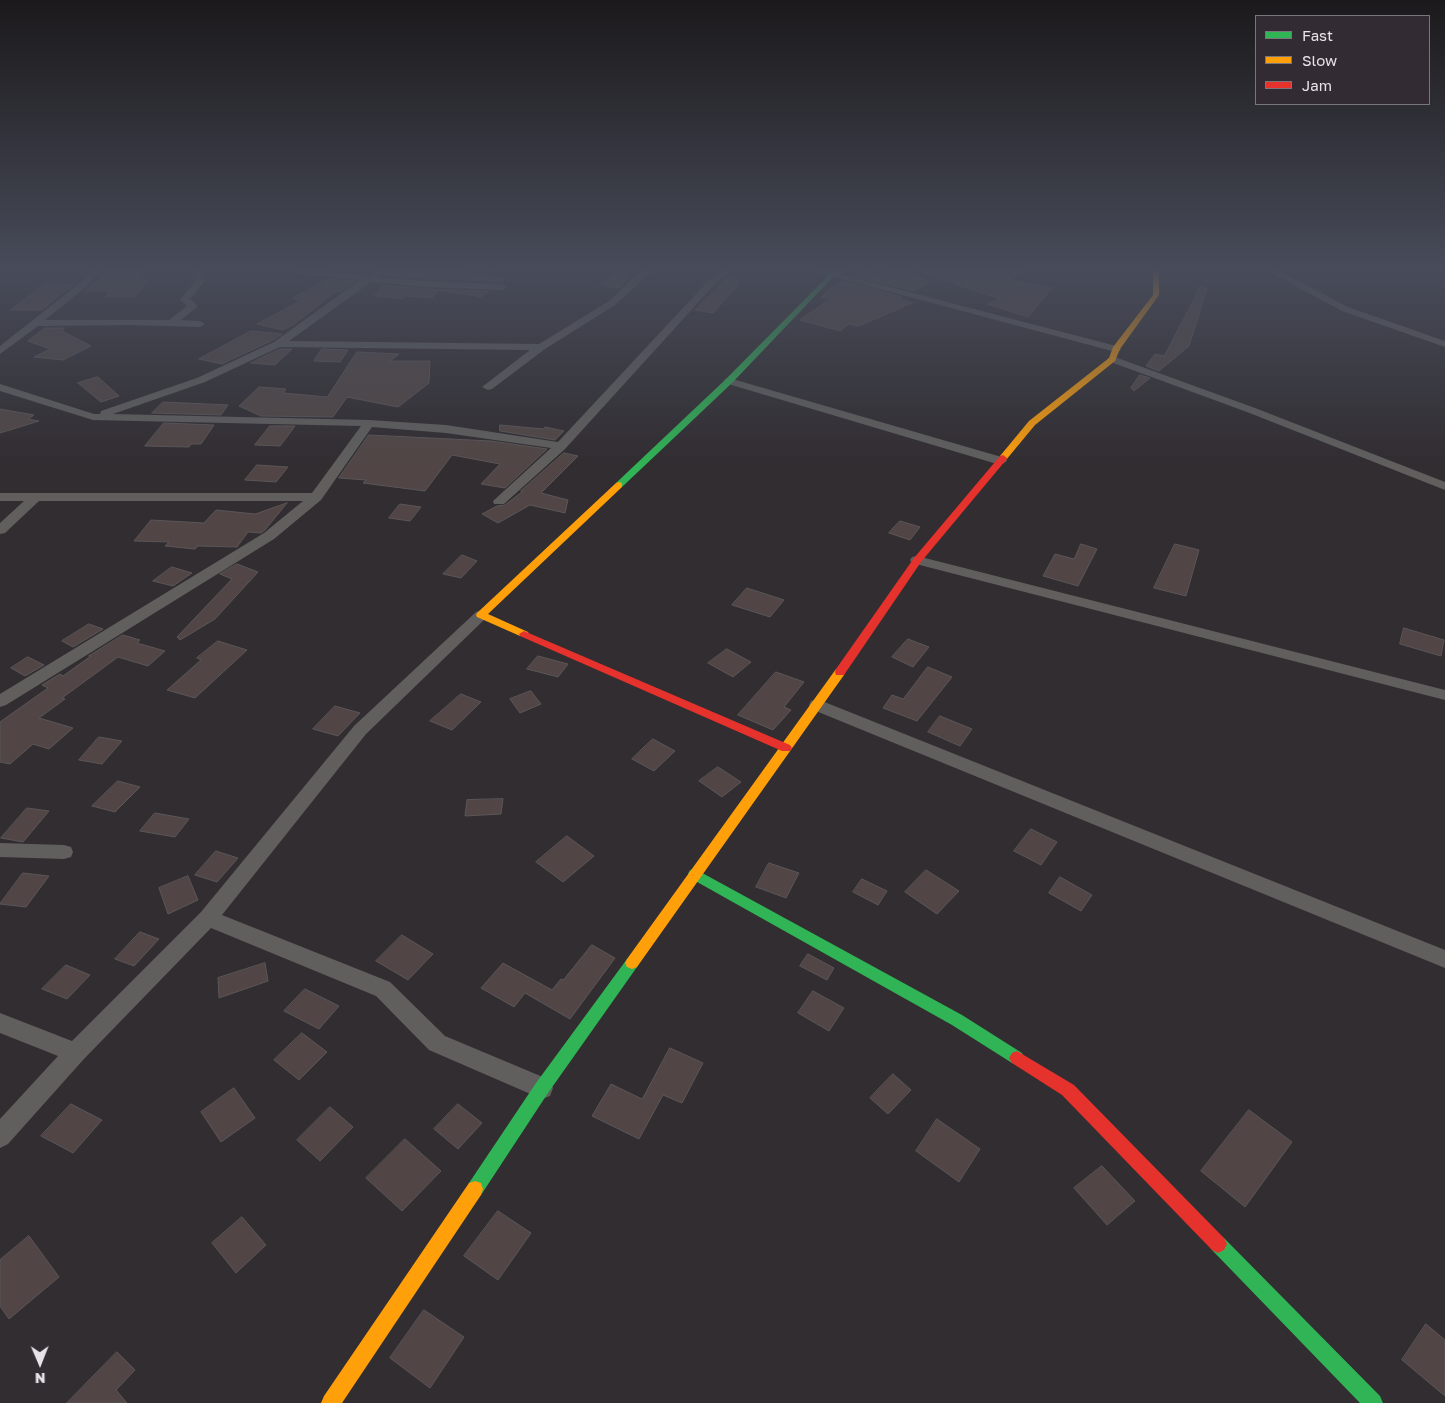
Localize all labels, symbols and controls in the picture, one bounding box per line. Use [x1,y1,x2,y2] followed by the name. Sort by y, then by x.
[1255,15,1430,105] legend
[1302,26,1333,44] text: Fast
[1302,51,1337,69] text: Slow
[1302,76,1332,94] text: Jam
[15,1338,65,1388] north arrow
[35,1370,46,1387] text: N

